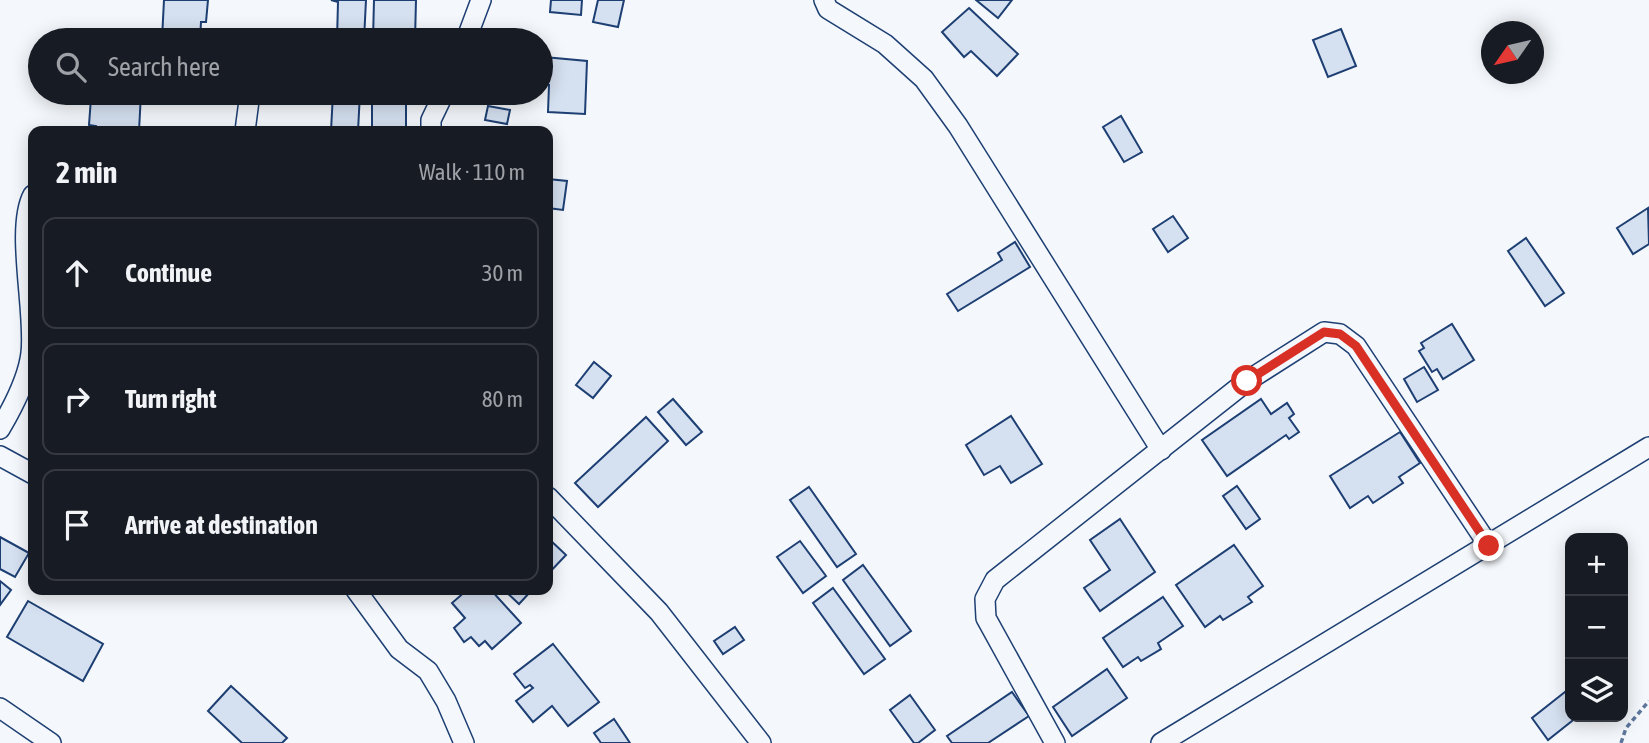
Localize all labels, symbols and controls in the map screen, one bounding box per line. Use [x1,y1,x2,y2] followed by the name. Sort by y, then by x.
[1481,21,1544,84] north arrow
[28,28,553,105] search box
[52,48,90,86] icon: search
[108,52,220,82] text: Search here
[56,155,117,189] text: 2 min
[419,159,525,185] text: Walk · 110 m
[58,254,96,292] icon: ahead
[125,258,212,288] text: Continue
[482,260,523,286] text: 30 m
[1231,365,1262,396] route start
[58,380,96,418] icon: right
[125,384,216,414] text: Turn right
[482,386,523,412] text: 80 m
[58,506,96,544] icon: arrive
[125,510,318,540] text: Arrive at destination
[1473,530,1504,561] route end
[1565,533,1628,722] map controls
[1565,533,1628,596] button: +
[1565,596,1628,659] button: −
[1565,659,1628,722] button: layers

